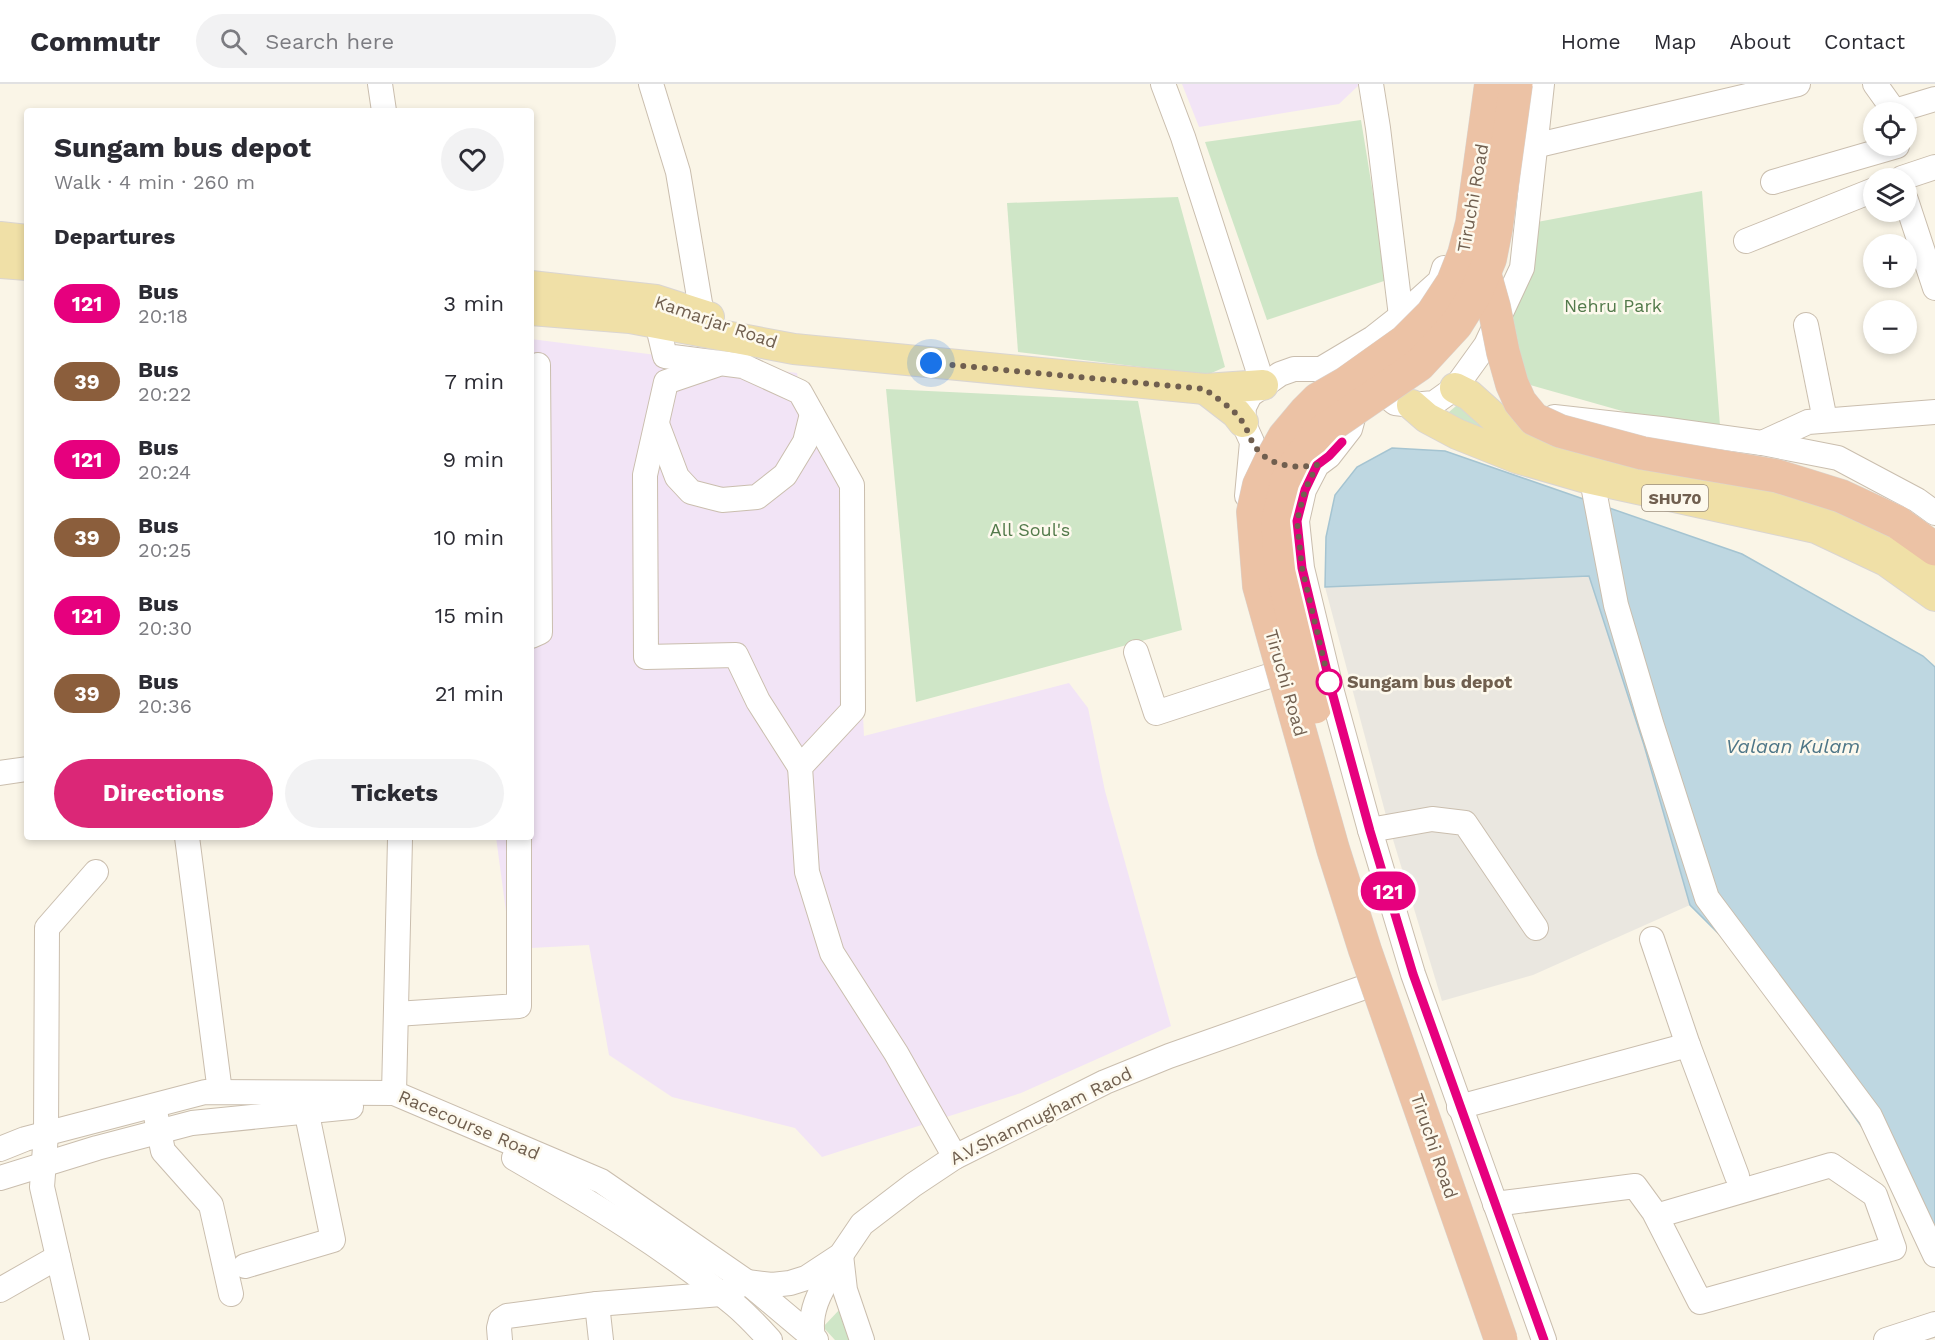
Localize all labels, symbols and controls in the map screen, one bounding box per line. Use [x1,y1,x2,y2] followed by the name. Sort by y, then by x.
[196,14,616,68] search box
[30,25,160,58] text: Commutr
[217,25,250,58] icon: search
[265,29,394,54] text: Search here
[1561,29,1621,54] text: Home
[1654,29,1697,54] text: Map
[1730,29,1791,54] text: About
[1824,29,1905,54] text: Contact
[1863,102,1917,354] map controls
[1863,102,1917,156] button: locate
[441,128,504,191] button: heart
[54,131,311,164] text: Sungam bus depot
[1453,142,1492,254] street label: Tiruchi Road
[1863,168,1917,222] button: layers
[54,170,255,194] text: Walk · 4 min · 260 m
[54,224,175,249] text: Departures
[1863,234,1917,288] button: +
[138,279,178,304] text: Bus
[72,291,102,316] text: 121
[443,291,504,316] text: 3 min
[652,291,780,352] street label: Kamarjar Road
[1564,295,1662,316] park label: Nehru Park
[1863,300,1917,354] button: −
[138,304,188,328] text: 20:18
[916,348,946,378] your location
[138,357,178,382] text: Bus
[74,369,100,394] text: 39
[444,369,504,394] text: 7 min
[138,382,191,406] text: 20:22
[138,435,178,460] text: Bus
[72,447,102,472] text: 121
[442,447,504,472] text: 9 min
[138,460,191,484] text: 20:24
[1642,485,1708,511] road number: SHU70
[138,513,178,538] text: Bus
[990,519,1070,540] park label: All Soul's
[74,525,100,550] text: 39
[434,525,504,550] text: 10 min
[138,538,191,562] text: 20:25
[138,591,178,616] text: Bus
[72,603,102,628] text: 121
[435,603,504,628] text: 15 min
[138,616,192,640] text: 20:30
[1261,627,1312,739] street label: Tiruchi Road
[138,669,178,694] text: Bus
[1316,669,1342,695] marker: Sungam bus depot
[1347,671,1512,692] place label: Sungam bus depot
[74,681,100,706] text: 39
[435,681,504,706] text: 21 min
[138,694,192,718] text: 20:36
[1726,734,1860,758] water label: Valaan Kulam
[54,759,273,828] button: Directions
[285,759,504,828] button: Tickets
[1354,872,1422,910] line badge: 121
[1373,879,1403,904] text: 121
[946,1062,1135,1169] street label: A.V.Shanmugham Raod
[395,1085,543,1164] street label: Racecourse Road
[1407,1090,1462,1201] street label: Tiruchi Road

